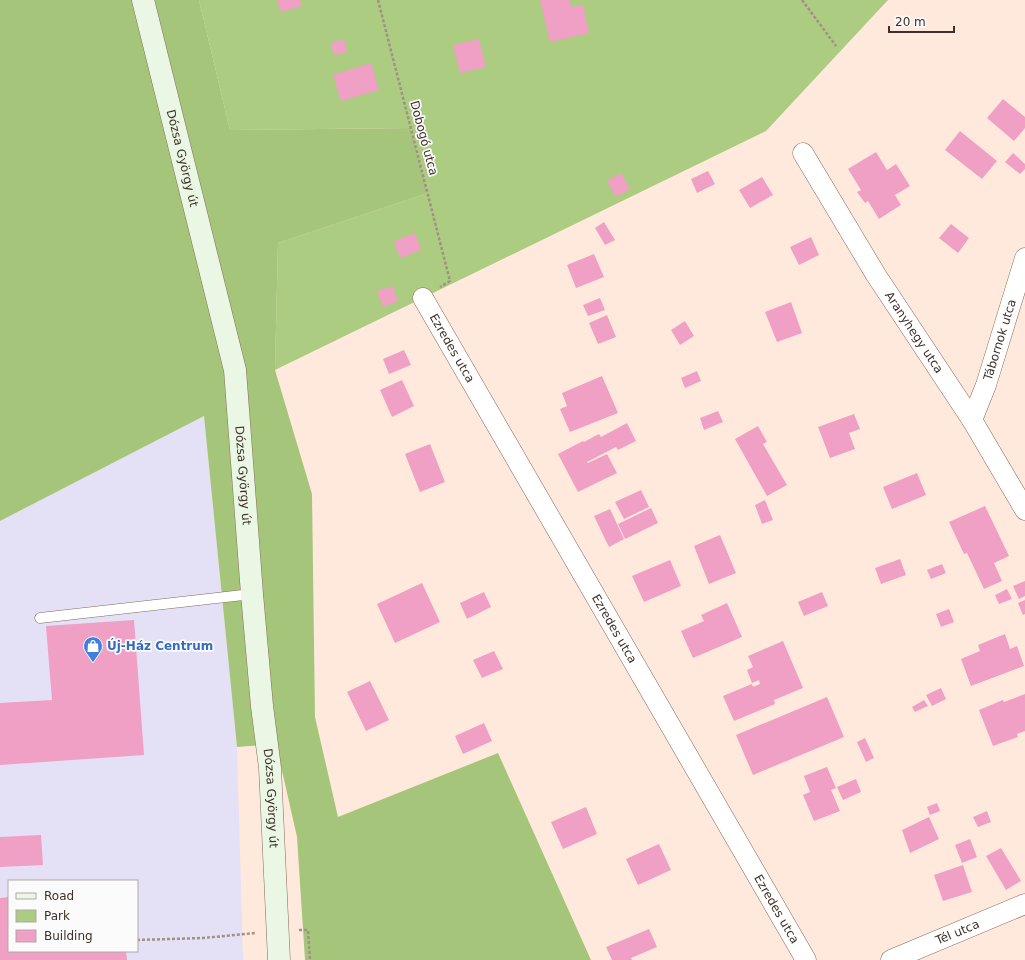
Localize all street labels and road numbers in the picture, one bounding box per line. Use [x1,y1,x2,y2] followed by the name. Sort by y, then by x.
[407,99,441,177] street label: Dobogó utca
[164,108,201,209] street label: Dózsa György út
[882,289,946,376] street label: Aranyhegy utca
[981,297,1019,383] street label: Tábornok utca
[427,311,477,385] street label: Ezredes utca
[232,425,254,526] street label: Dózsa György út
[589,592,640,666] street label: Ezredes utca
[261,748,281,849] street label: Dózsa György út
[751,872,802,946] street label: Ezredes utca
[933,917,981,948] street label: Tél utca

